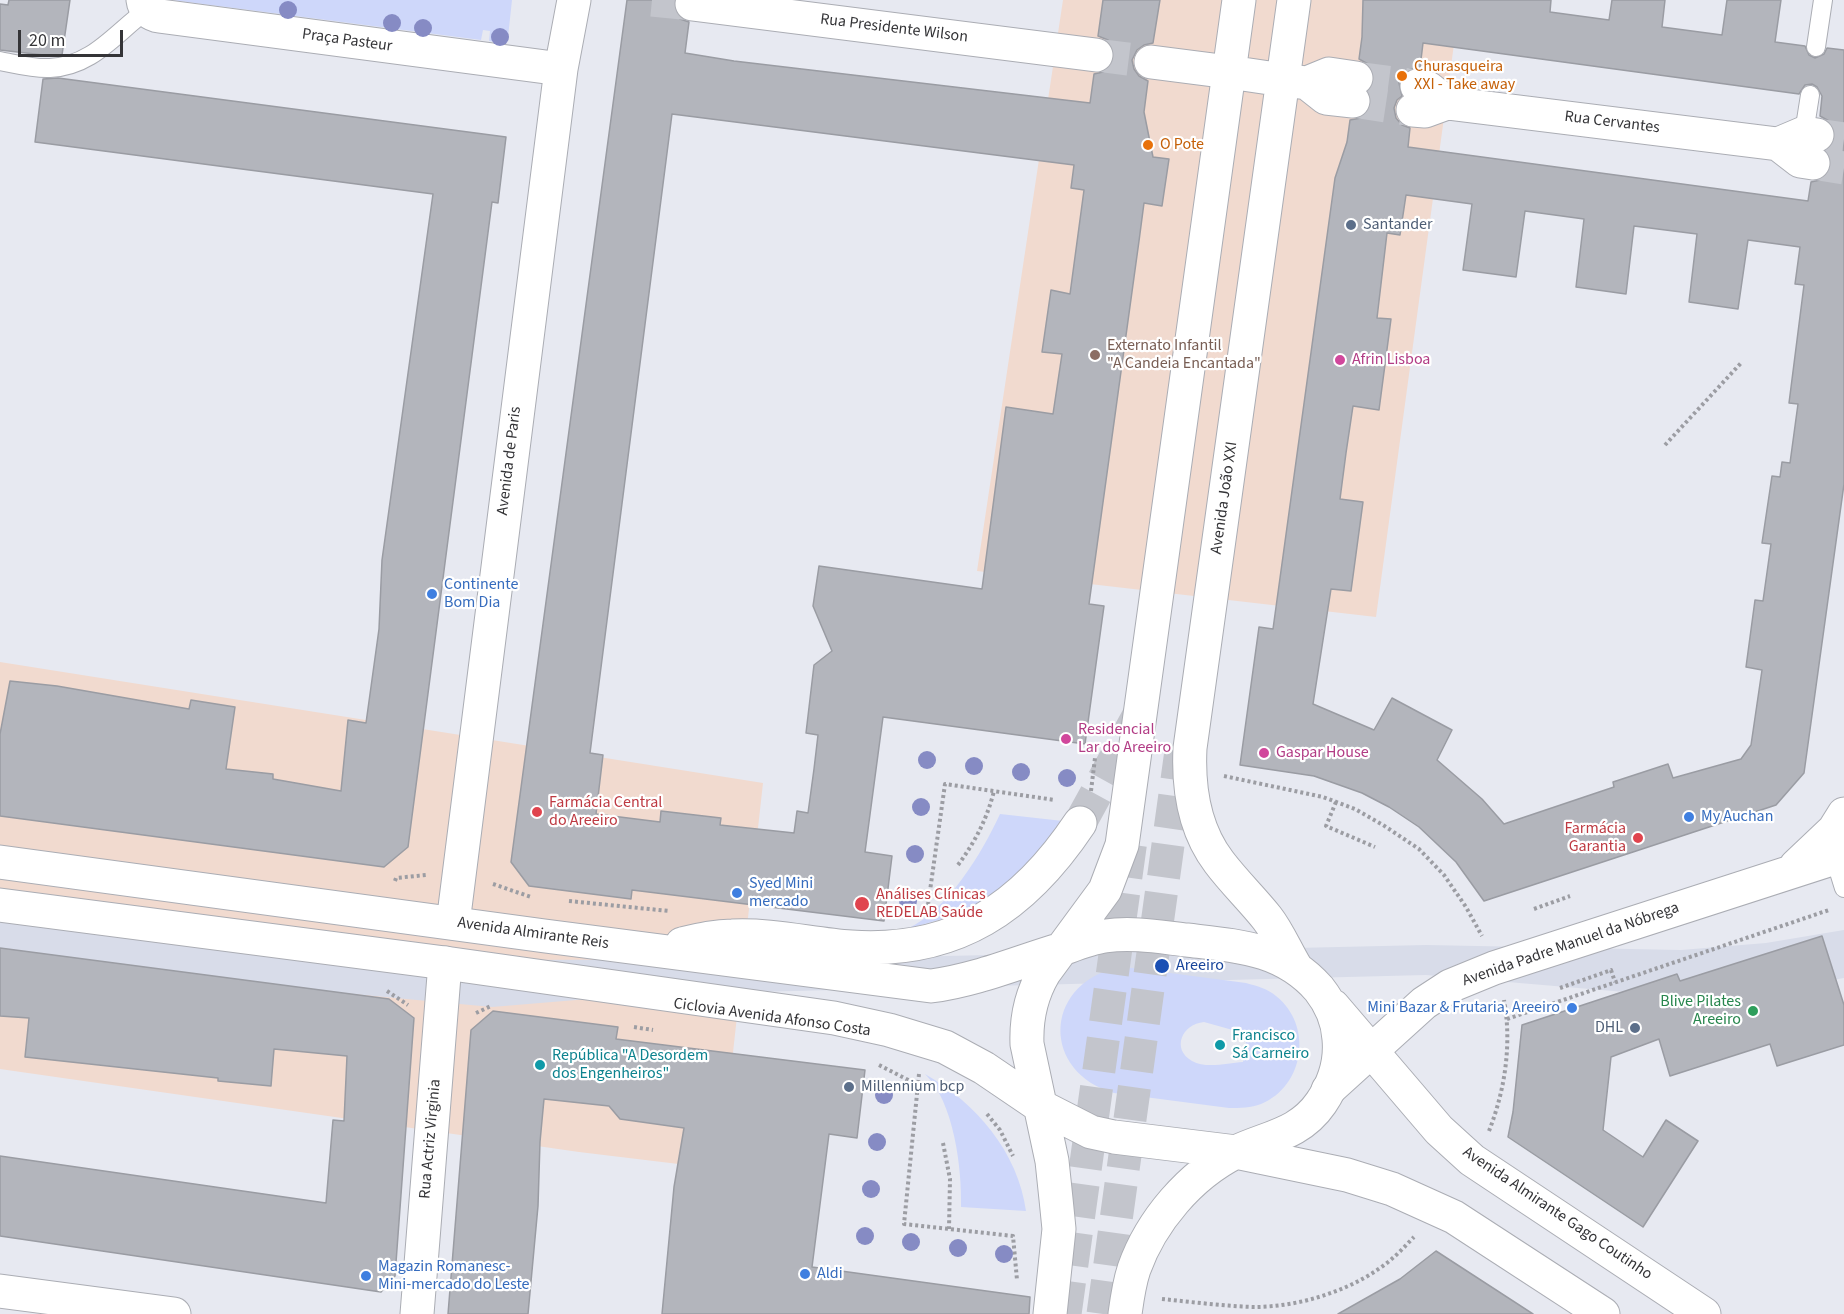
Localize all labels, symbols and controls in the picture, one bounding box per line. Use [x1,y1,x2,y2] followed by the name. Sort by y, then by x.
[819,10,969,48] street label: Rua Presidente Wilson
[21,18,126,56] scale bar
[301,25,393,57] street label: Praça Pasteur
[29,28,65,53] text: 20 m
[1414,57,1515,95] place label: Churasqueira XXI - Take away
[1395,69,1409,83] marker: Churasqueira XXI - Take away
[1563,108,1661,138] street label: Rua Cervantes
[1160,135,1204,155] place label: O Pote
[1141,138,1155,152] marker: O Pote
[1363,215,1433,235] place label: Santander
[1344,218,1358,232] marker: Santander
[1107,336,1261,374] place label: Externato Infantil "A Candeia Encantada"
[1088,348,1102,362] marker: Externato Infantil "A Candeia Encantada"
[1352,350,1430,370] place label: Afrin Lisboa
[1333,353,1347,367] marker: Afrin Lisboa
[494,406,526,516] street label: Avenida de Paris
[1208,441,1242,555] street label: Avenida João XXI
[444,575,518,613] place label: Continente Bom Dia
[425,587,439,601] marker: Continente Bom Dia
[1078,720,1171,758] place label: Residencial Lar do Areeiro
[1059,732,1073,746] marker: Residencial Lar do Areeiro
[1276,743,1369,763] place label: Gaspar House
[1257,746,1271,760] marker: Gaspar House
[549,793,662,831] place label: Farmácia Central do Areeiro
[530,805,544,819] marker: Farmácia Central do Areeiro
[1701,807,1773,827] place label: My Auchan
[1682,810,1696,824] marker: My Auchan
[1564,819,1626,857] place label: Farmácia Garantia
[1631,831,1645,845] marker: Farmácia Garantia
[749,874,813,912] place label: Syed Mini mercado
[876,885,986,923] place label: Análises Clínicas REDELAB Saúde
[730,886,744,900] marker: Syed Mini mercado
[853,895,871,913] marker: Análises Clínicas REDELAB Saúde
[1460,899,1682,991] street label: Avenida Padre Manuel da Nóbrega
[456,914,610,954] street label: Avenida Almirante Reis
[1176,956,1224,976] place label: Areeiro
[1153,957,1171,975] marker: Areeiro
[1660,992,1741,1030] place label: Blive Pilates Areeiro
[672,995,872,1041] street label: Ciclovia Avenida Afonso Costa
[1367,998,1560,1018] place label: Mini Bazar & Frutaria, Areeiro
[1565,1001,1579,1015] marker: Mini Bazar & Frutaria, Areeiro
[1746,1004,1760,1018] marker: Blive Pilates Areeiro
[1595,1018,1623,1038] place label: DHL
[1628,1021,1642,1035] marker: DHL
[1232,1026,1309,1064] place label: Francisco Sá Carneiro
[1213,1038,1227,1052] marker: Francisco Sá Carneiro
[552,1046,708,1084] place label: República "A Desordem dos Engenheiros"
[533,1058,547,1072] marker: República "A Desordem dos Engenheiros"
[861,1077,964,1097] place label: Millennium bcp
[416,1078,446,1200] street label: Rua Actriz Virginia
[842,1080,856,1094] marker: Millennium bcp
[1459,1143,1655,1285] street label: Avenida Almirante Gago Coutinho
[378,1257,530,1295] place label: Magazin Romanesc- Mini-mercado do Leste
[817,1264,843,1284] place label: Aldi
[798,1267,812,1281] marker: Aldi
[359,1269,373,1283] marker: Magazin Romanesc- Mini-mercado do Leste

